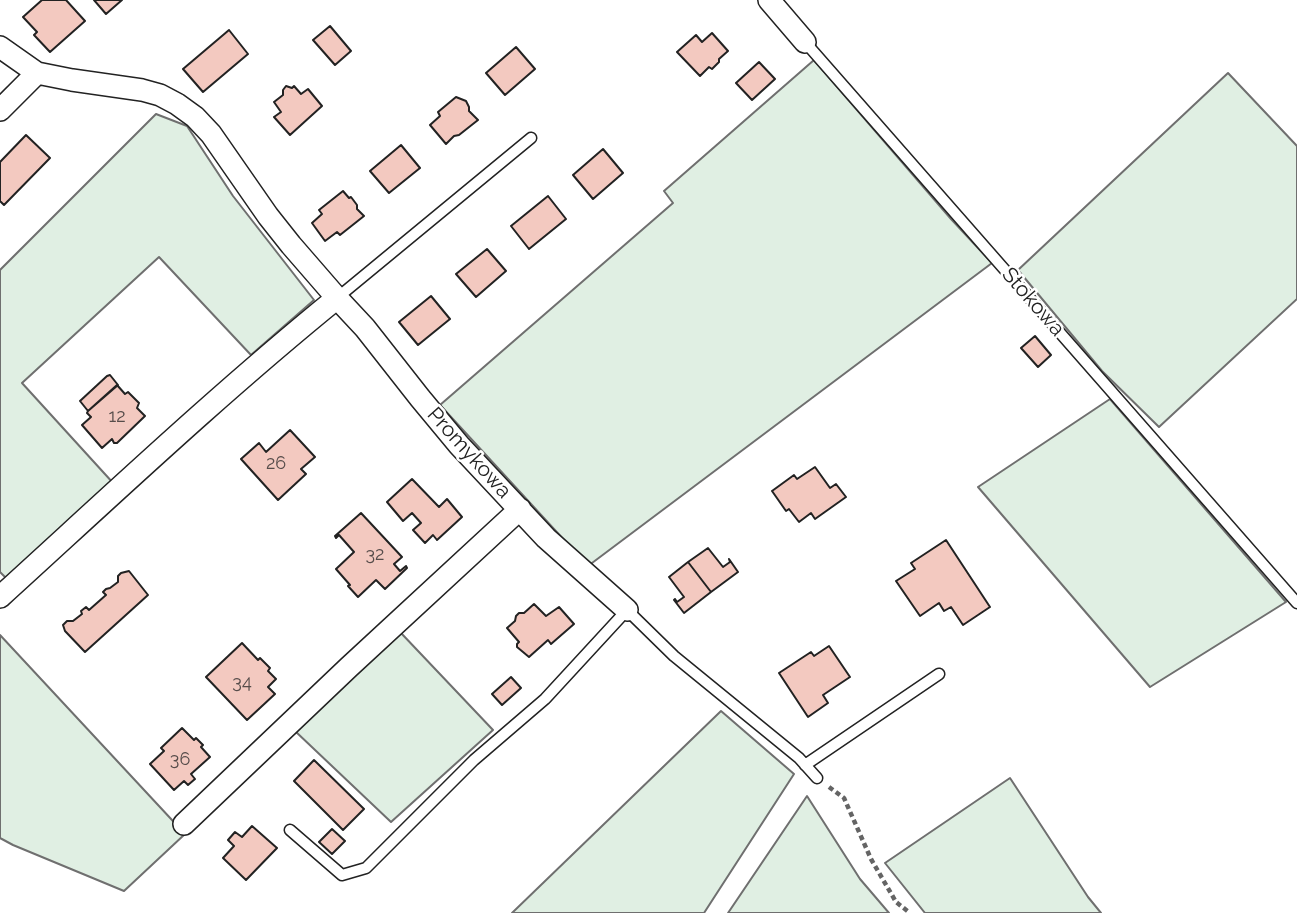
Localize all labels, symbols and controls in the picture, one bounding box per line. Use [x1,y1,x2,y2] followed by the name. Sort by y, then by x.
[996,262,1070,342] street label: Stokowa
[422,402,516,504] street label: Promykowa
[108,406,126,428] house number: 12
[266,453,286,475] house number: 26
[366,544,384,566] house number: 32
[232,672,252,694] house number: 34
[170,749,190,771] house number: 36

